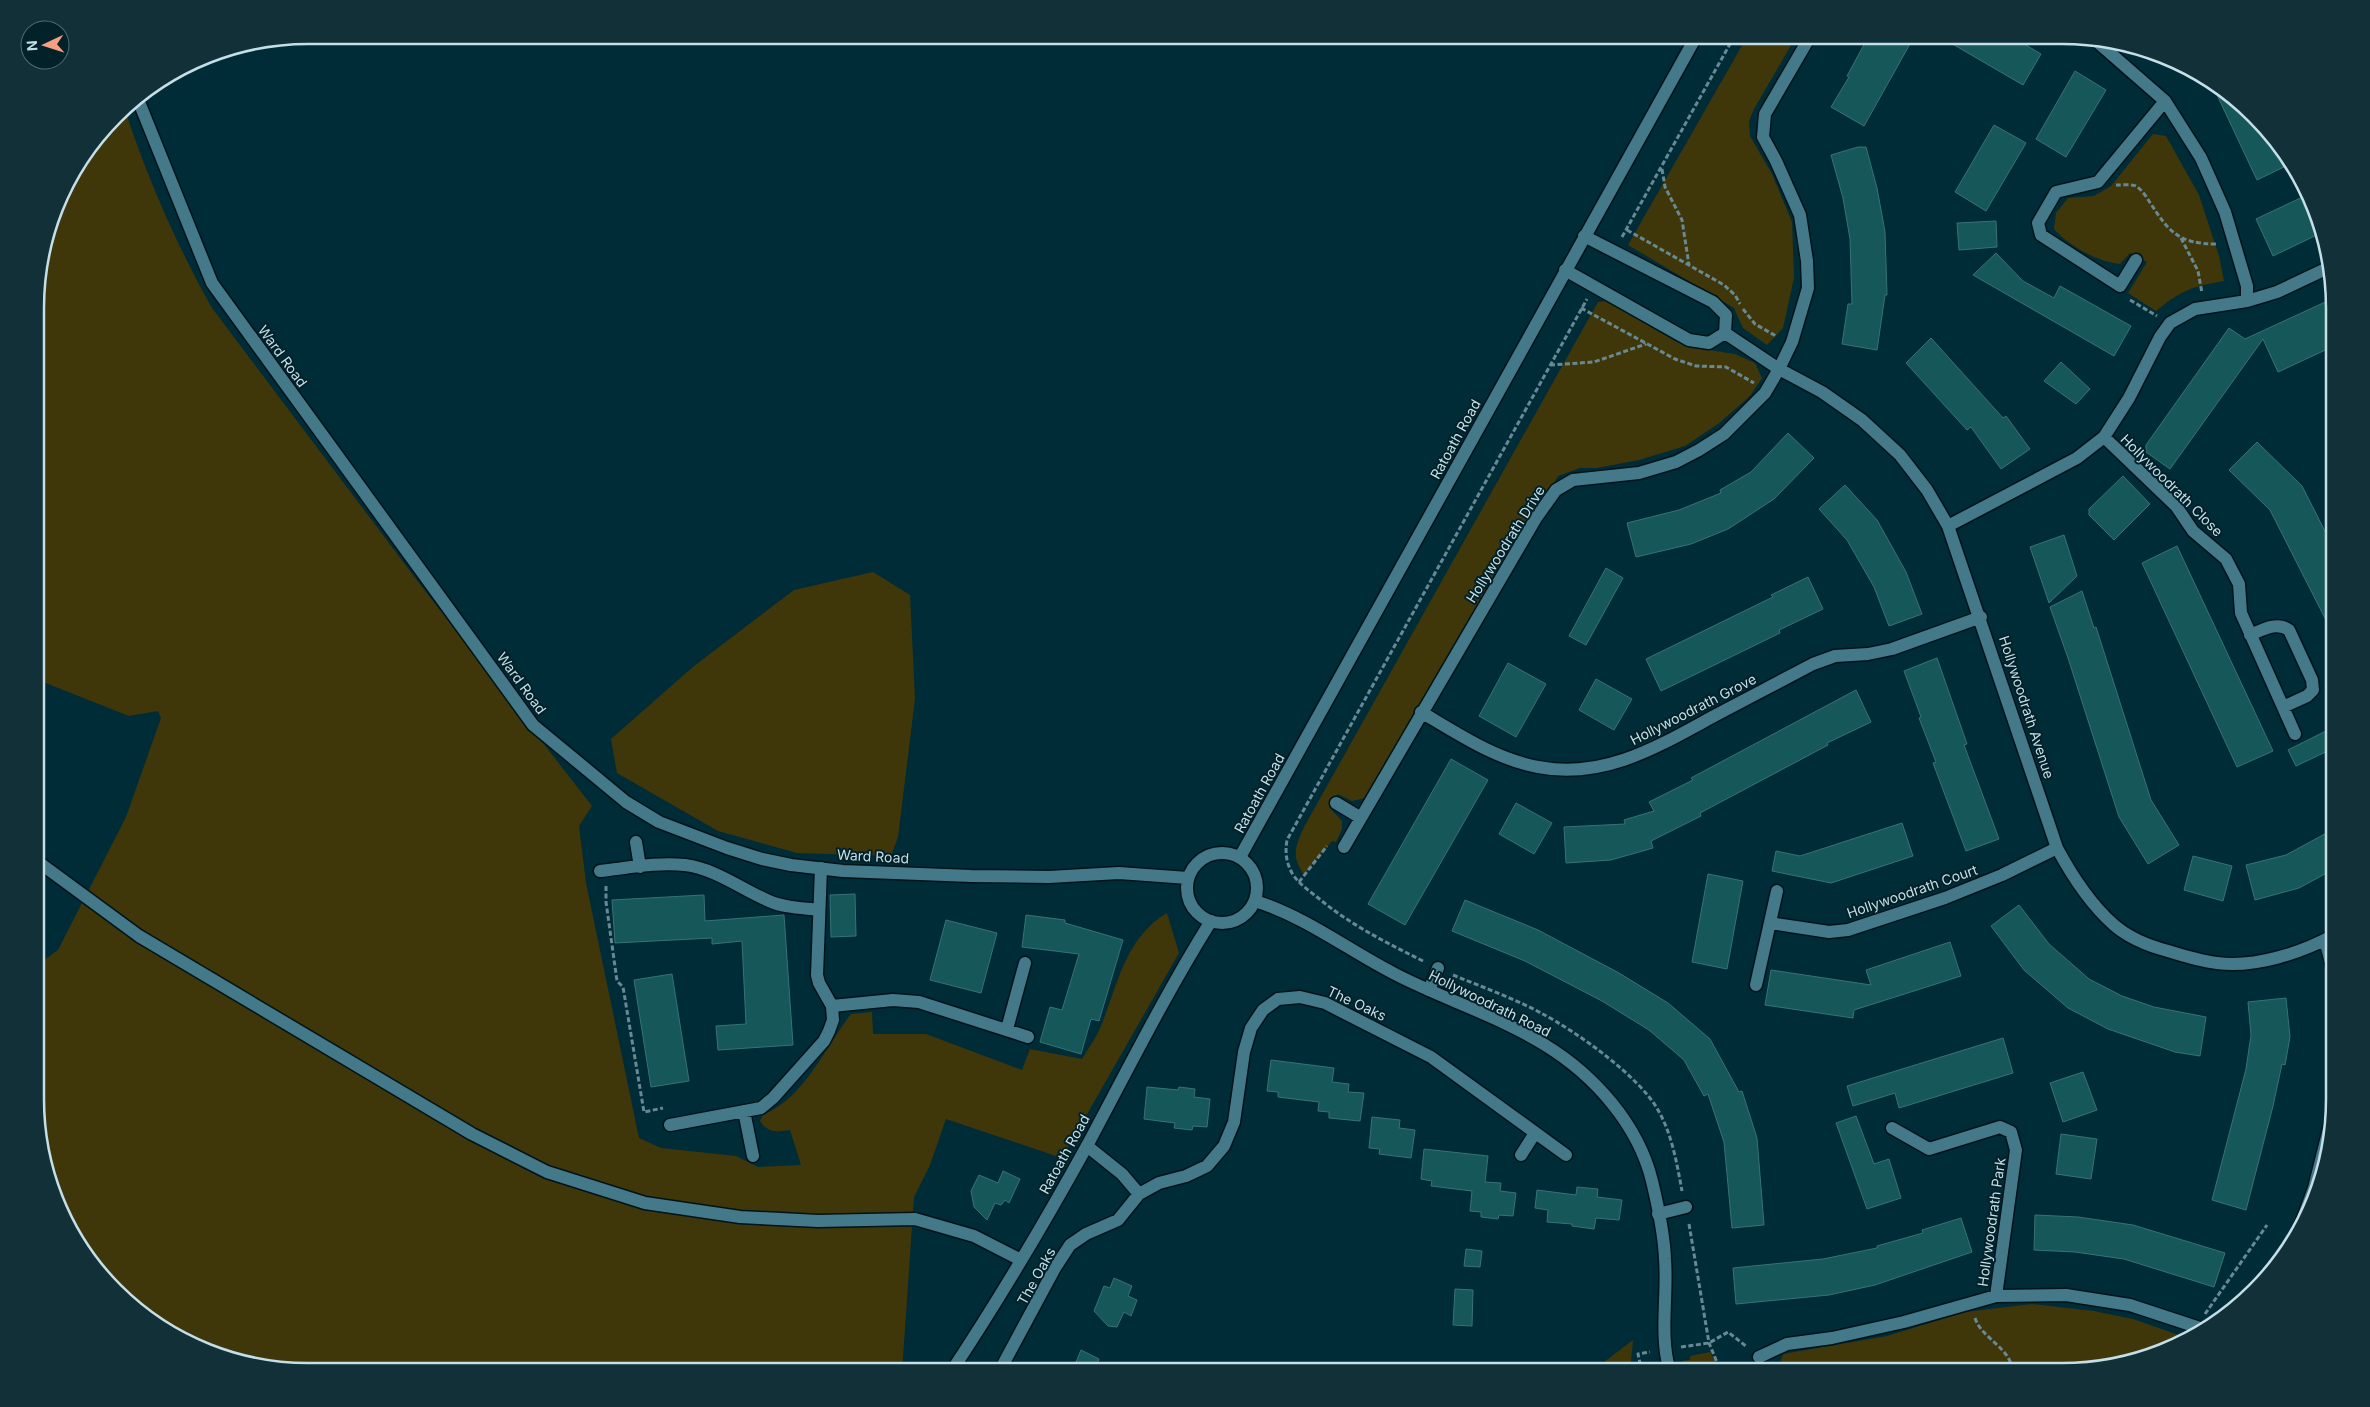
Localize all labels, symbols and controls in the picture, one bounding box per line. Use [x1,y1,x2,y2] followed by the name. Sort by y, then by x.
[20,20,70,70] north arrow
[23,40,40,52] text: N
[255,322,311,390] street label: Ward Road
[1426,396,1484,482] street label: Ratoath Road
[2117,430,2227,540] street label: Hollywoodrath Close
[1462,482,1548,606] street label: Hollywoodrath Drive
[1996,633,2058,781] street label: Hollywoodrath Avenue
[494,649,550,717] street label: Ward Road
[1627,670,1759,748] street label: Hollywoodrath Grove
[1230,750,1288,836] street label: Ratoath Road
[836,846,910,866] street label: Ward Road
[1844,861,1980,921] street label: Hollywoodrath Court
[1426,966,1554,1040] street label: Hollywoodrath Road
[1325,982,1389,1024] street label: The Oaks
[1035,1111,1093,1197] street label: Ratoath Road
[1974,1156,2009,1288] street label: Hollywoodrath Park
[1013,1244,1059,1308] street label: The Oaks

